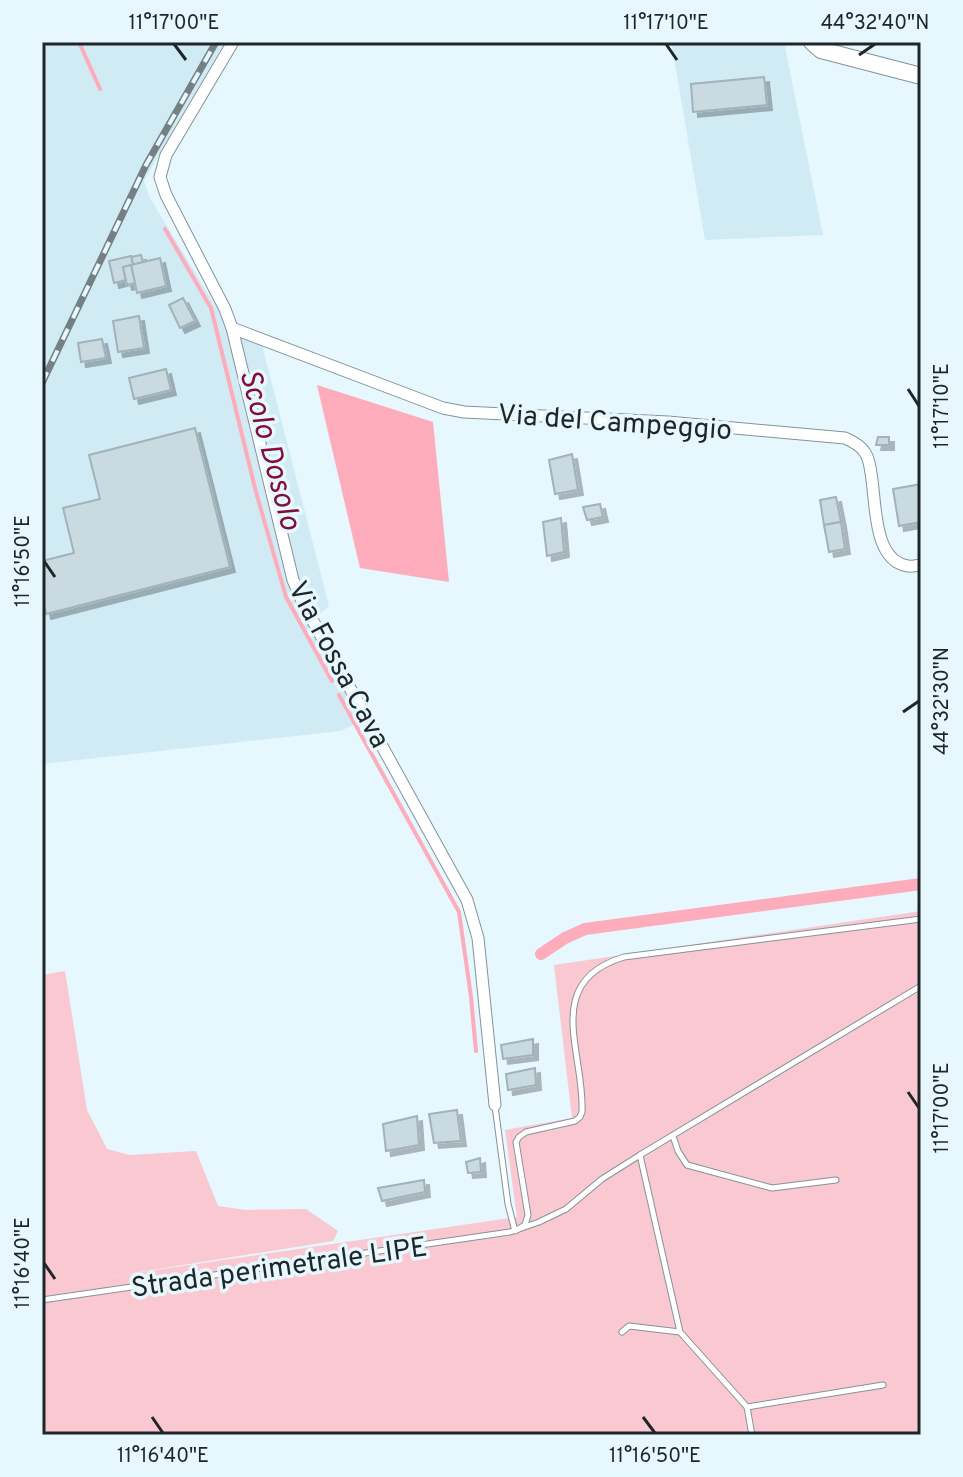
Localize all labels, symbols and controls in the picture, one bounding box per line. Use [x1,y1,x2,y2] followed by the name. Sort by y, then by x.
[129,11,219,37] text: 11°17'00"E
[623,11,709,37] text: 11°17'10"E
[821,11,929,37] text: 44°32'40"N
[930,363,956,449] text: 11°17'10"E
[229,365,308,534] water label: Scolo Dosolo
[497,398,733,450] street label: Via del Campeggio
[11,515,37,607] text: 11°16'50"E
[278,576,396,755] street label: Via Fossa Cava
[930,647,956,755] text: 44°32'30"N
[930,1063,956,1153] text: 11°17'00"E
[11,1217,37,1309] text: 11°16'40"E
[129,1230,430,1308] street label: Strada perimetrale LIPE
[117,1444,209,1470] text: 11°16'40"E
[609,1444,701,1470] text: 11°16'50"E

